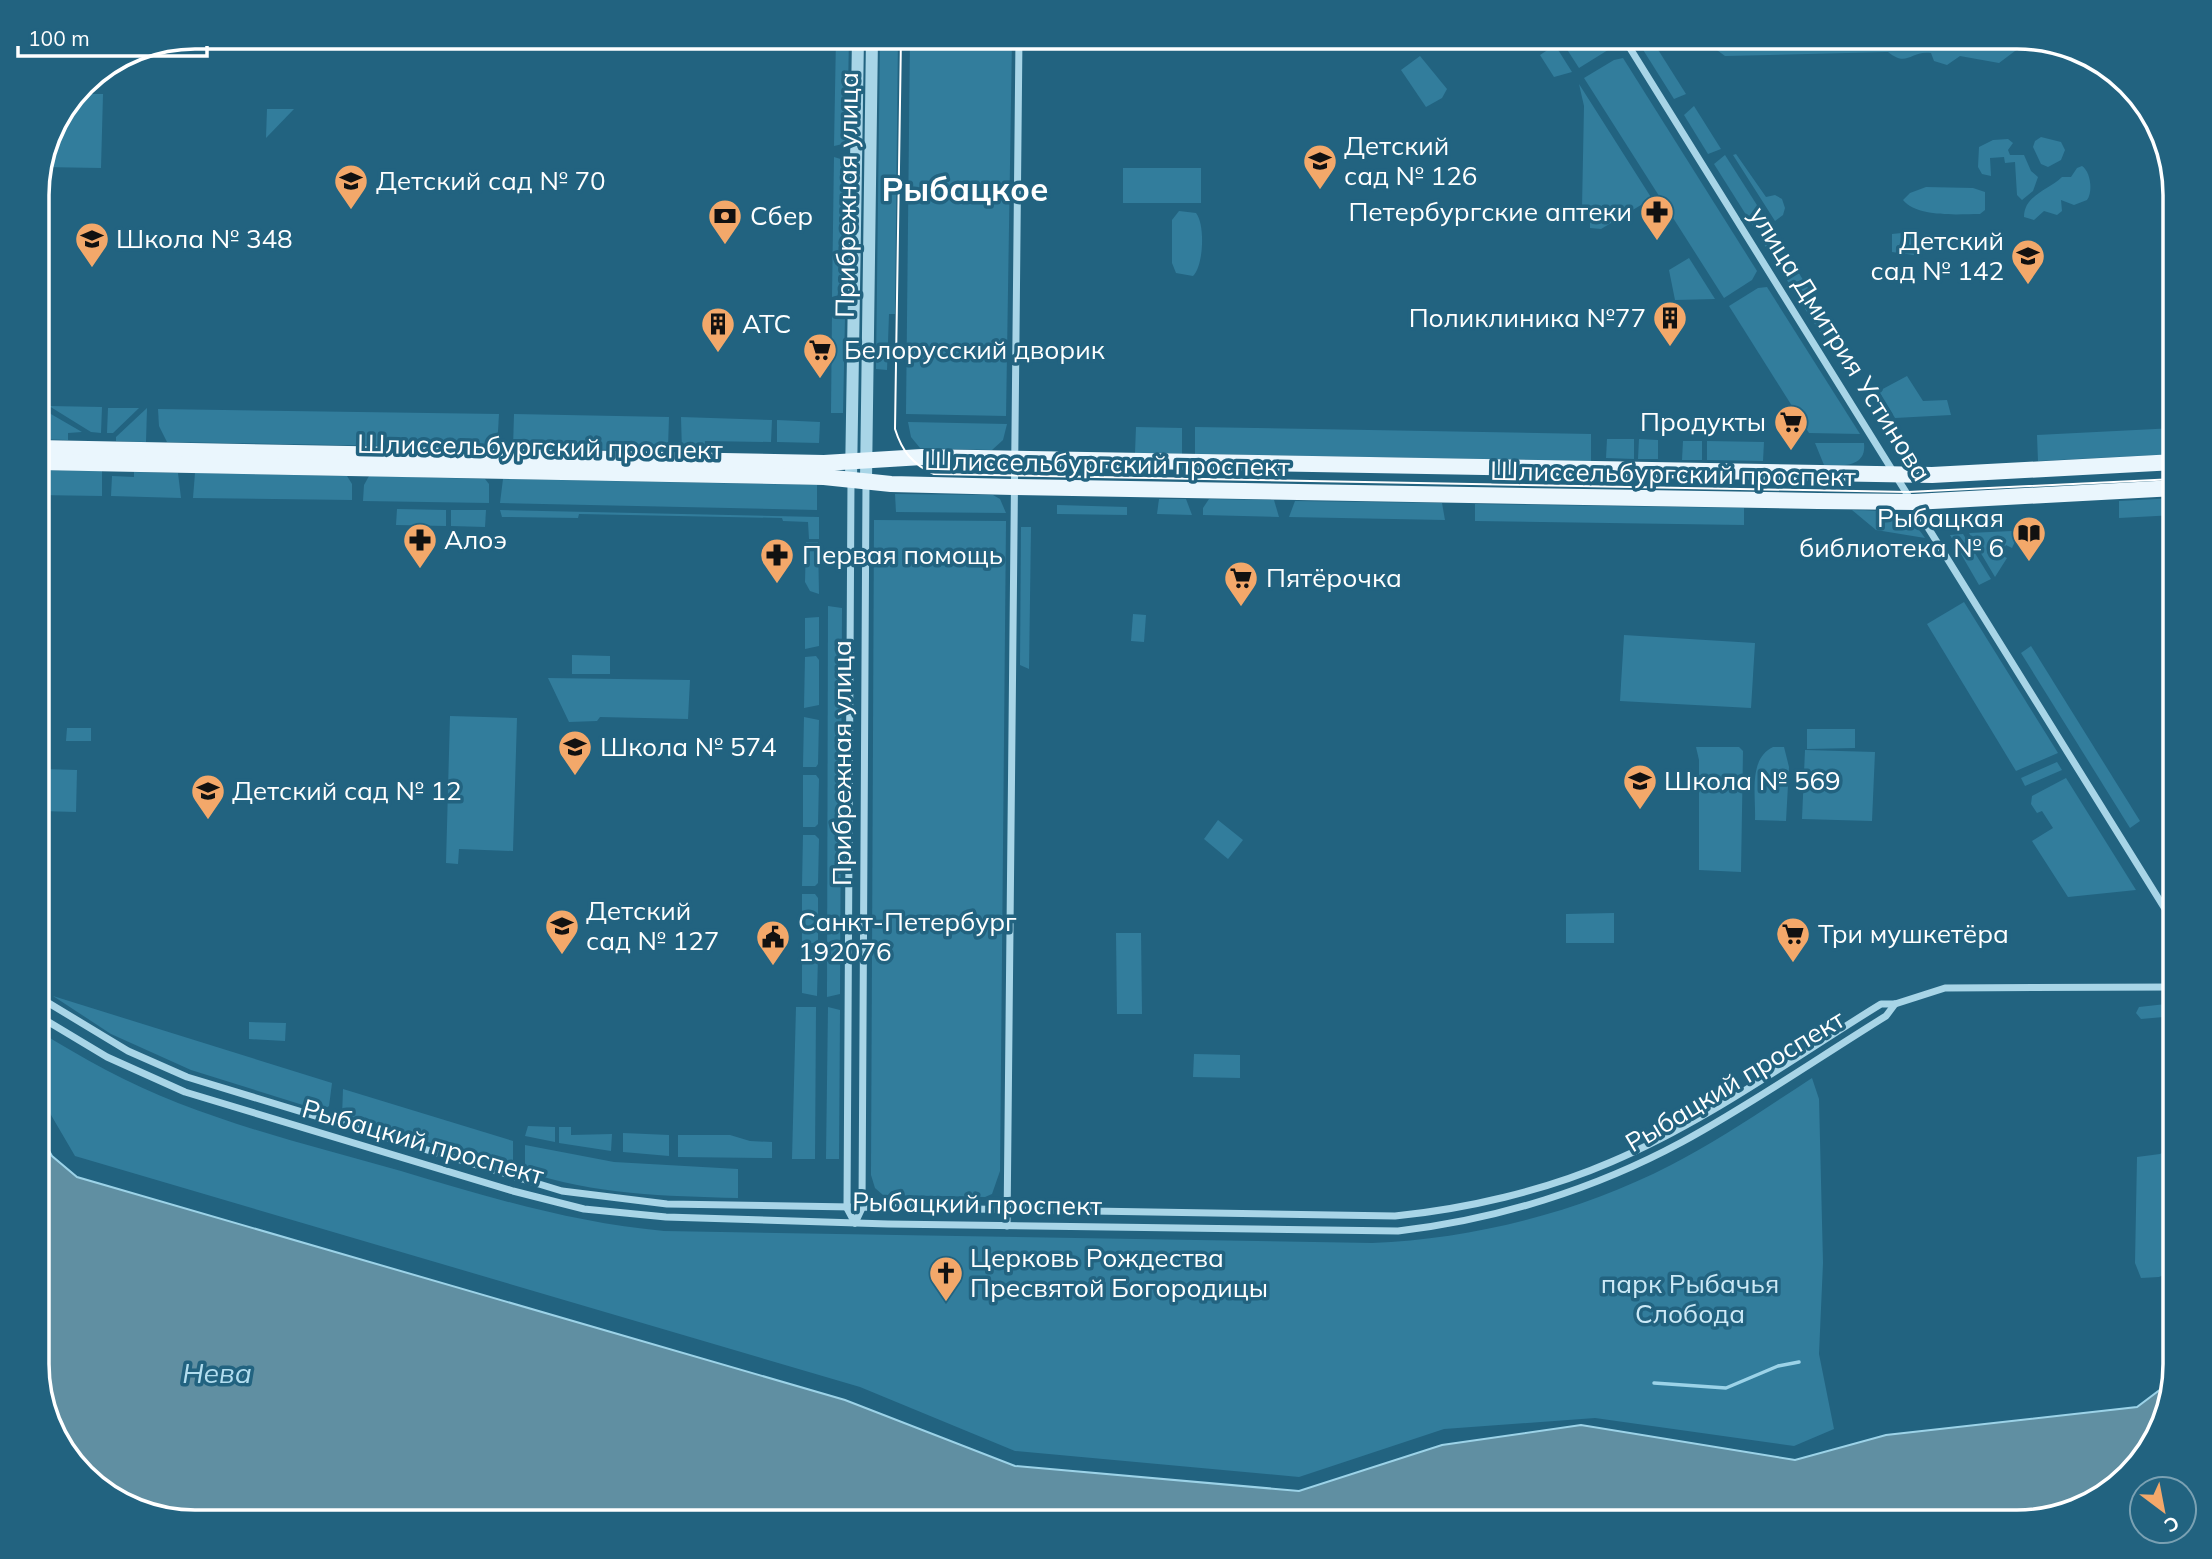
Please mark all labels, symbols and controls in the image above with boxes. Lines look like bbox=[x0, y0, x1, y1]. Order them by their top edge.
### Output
scale bar bbox=[18, 14, 206, 58]
text: 100 m bbox=[28, 25, 90, 51]
street label: Прибрежная улица bbox=[828, 72, 865, 318]
place label: Детский сад № 126 bbox=[1344, 129, 1477, 192]
school or university icon: Детский сад № 126 bbox=[1301, 142, 1339, 191]
school or university icon: Детский сад № 70 bbox=[332, 162, 370, 211]
place label: Детский сад № 70 bbox=[376, 164, 606, 197]
district label: Рыбацкое bbox=[882, 168, 1048, 209]
pharmacy icon: Петербургские аптеки bbox=[1638, 193, 1676, 242]
place label: Петербургские аптеки bbox=[1348, 195, 1632, 228]
bank icon: Сбер bbox=[706, 197, 744, 246]
place label: Сбер bbox=[750, 199, 813, 232]
street label: улица Дмитрия Устинова bbox=[1742, 200, 1939, 487]
school or university icon: Школа № 348 bbox=[73, 220, 111, 269]
place label: Школа № 348 bbox=[116, 222, 293, 255]
place label: Детский сад № 142 bbox=[1871, 224, 2004, 287]
school or university icon: Детский сад № 142 bbox=[2009, 237, 2047, 286]
building icon: Поликлиника №77 bbox=[1651, 299, 1689, 348]
place label: Поликлиника №77 bbox=[1409, 301, 1646, 334]
building icon: АТС bbox=[699, 305, 737, 354]
place label: АТС bbox=[742, 307, 791, 340]
supermarket icon: Белорусский дворик bbox=[801, 331, 839, 380]
place label: Белорусский дворик bbox=[844, 333, 1105, 366]
supermarket icon: Продукты bbox=[1772, 403, 1810, 452]
place label: Продукты bbox=[1640, 405, 1766, 438]
street label: Шлиссельбургский проспект bbox=[357, 427, 723, 466]
street label: Шлиссельбургский проспект bbox=[924, 444, 1290, 483]
street label: Шлиссельбургский проспект bbox=[1490, 454, 1856, 493]
place label: Рыбацкая библиотека № 6 bbox=[1799, 501, 2004, 564]
library icon: Рыбацкая библиотека № 6 bbox=[2010, 514, 2048, 563]
pharmacy icon: Алоэ bbox=[401, 521, 439, 570]
place label: Алоэ bbox=[444, 523, 507, 556]
pharmacy icon: Первая помощь bbox=[758, 536, 796, 585]
place label: Первая помощь bbox=[802, 538, 1003, 571]
supermarket icon: Пятёрочка bbox=[1222, 559, 1260, 608]
place label: Пятёрочка bbox=[1266, 561, 1402, 594]
street label: Прибрежная улица bbox=[825, 640, 858, 886]
school or university icon: Школа № 574 bbox=[556, 728, 594, 777]
place label: Школа № 574 bbox=[600, 730, 777, 763]
school or university icon: Школа № 569 bbox=[1621, 762, 1659, 811]
place label: Школа № 569 bbox=[1664, 764, 1841, 797]
school or university icon: Детский сад № 12 bbox=[189, 772, 227, 821]
place label: Детский сад № 12 bbox=[232, 774, 462, 807]
place label: Детский сад № 127 bbox=[586, 894, 719, 957]
place label: Санкт-Петербург 192076 bbox=[798, 905, 1017, 968]
school or university icon: Детский сад № 127 bbox=[543, 907, 581, 956]
supermarket icon: Три мушкетёра bbox=[1774, 915, 1812, 964]
place label: Три мушкетёра bbox=[1818, 917, 2009, 950]
public building icon: Санкт-Петербург 192076 bbox=[754, 918, 792, 967]
street label: Рыбацкий проспект bbox=[1619, 1002, 1850, 1159]
street label: Рыбацкий проспект bbox=[298, 1091, 548, 1192]
street label: Рыбацкий проспект bbox=[852, 1185, 1102, 1222]
place label: Церковь Рождества Пресвятой Богородицы bbox=[970, 1241, 1268, 1304]
church icon: Церковь Рождества Пресвятой Богородицы bbox=[927, 1254, 965, 1303]
park label: парк Рыбачья Слобода bbox=[1601, 1267, 1779, 1330]
water label: Нева bbox=[182, 1355, 252, 1390]
north arrow bbox=[2128, 1475, 2198, 1545]
text: С bbox=[2160, 1511, 2184, 1538]

